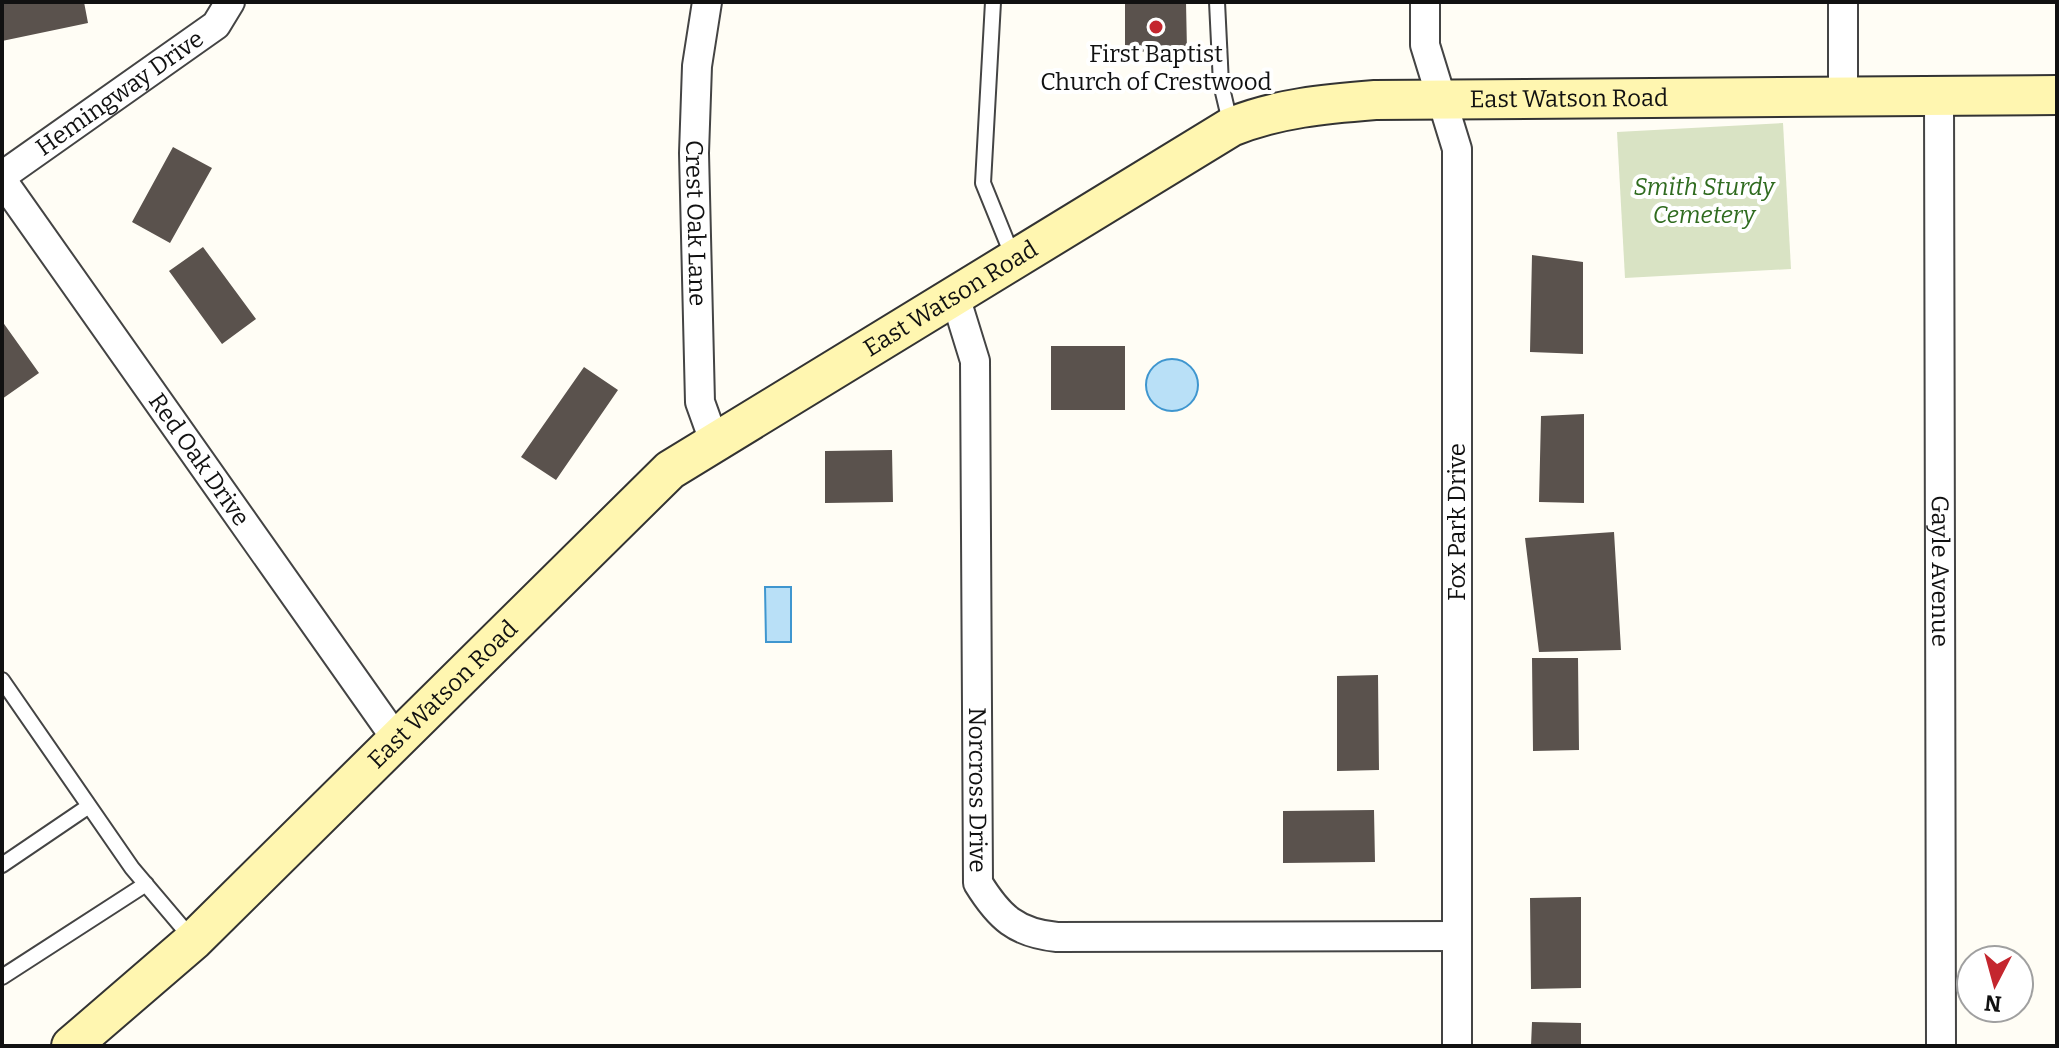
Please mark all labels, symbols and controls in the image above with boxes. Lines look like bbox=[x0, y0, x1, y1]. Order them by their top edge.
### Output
marker: First Baptist Church of Crestwood bbox=[1147, 18, 1165, 36]
street label: Hemingway Drive bbox=[31, 24, 209, 162]
place label: First Baptist Church of Crestwood bbox=[1040, 40, 1272, 96]
street label: East Watson Road bbox=[1470, 84, 1668, 113]
street label: Crest Oak Lane bbox=[680, 140, 712, 307]
park label: Smith Sturdy Cemetery bbox=[1634, 173, 1776, 229]
street label: East Watson Road bbox=[858, 235, 1042, 362]
street label: Red Oak Drive bbox=[143, 388, 255, 531]
street label: Fox Park Drive bbox=[1443, 443, 1471, 601]
street label: Gayle Avenue bbox=[1926, 495, 1954, 647]
street label: East Watson Road bbox=[362, 615, 523, 774]
street label: Norcross Drive bbox=[963, 707, 992, 873]
north arrow bbox=[1955, 944, 2035, 1024]
text: N bbox=[1983, 989, 2003, 1018]

